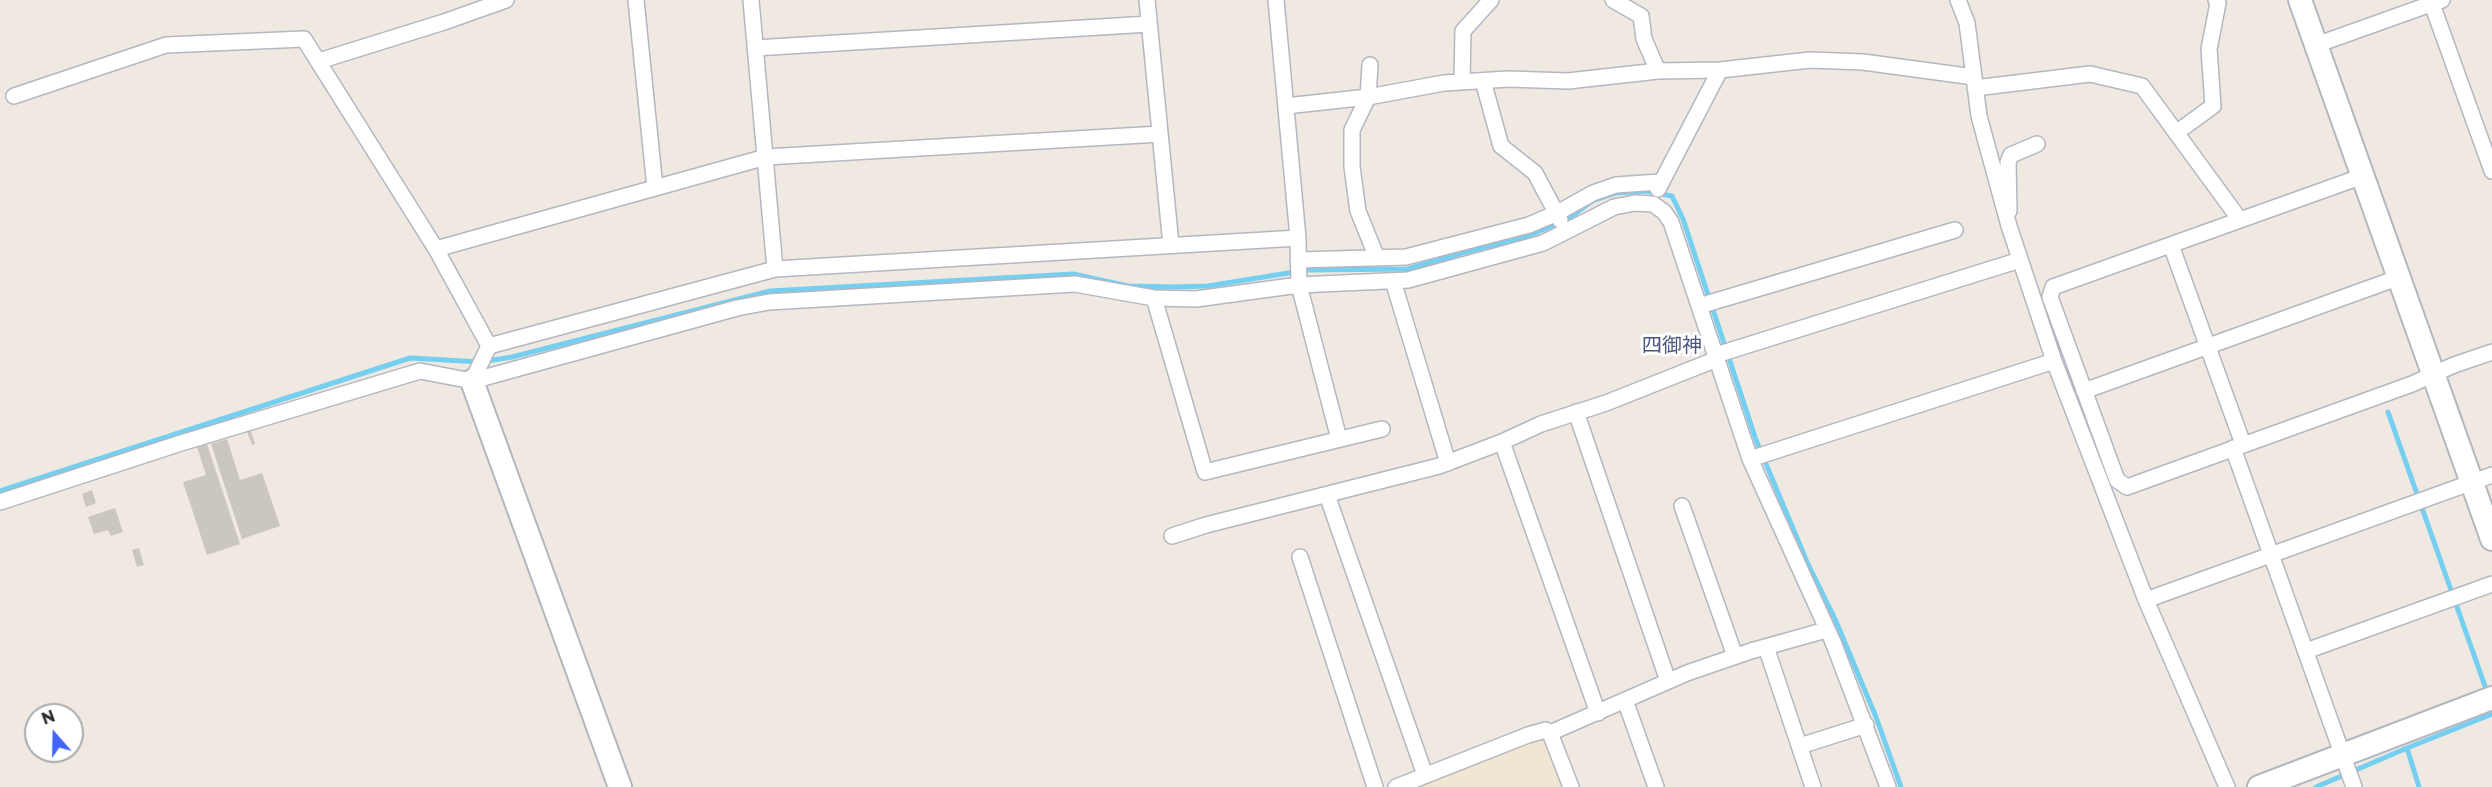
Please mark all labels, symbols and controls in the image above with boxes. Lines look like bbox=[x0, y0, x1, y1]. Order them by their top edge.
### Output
district label: 四御神 bbox=[1642, 334, 1702, 358]
north arrow bbox=[24, 703, 84, 763]
text: N bbox=[39, 706, 58, 729]

